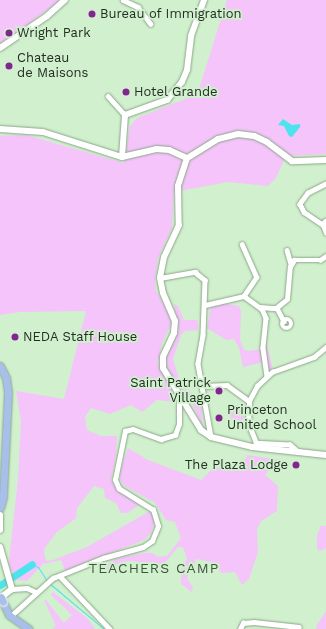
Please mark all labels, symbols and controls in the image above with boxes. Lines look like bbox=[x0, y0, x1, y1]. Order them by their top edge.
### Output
place label: Bureau of Immigration bbox=[100, 6, 242, 22]
marker: Bureau of Immigration bbox=[87, 9, 97, 19]
place label: Wright Park bbox=[17, 25, 91, 41]
marker: Wright Park bbox=[4, 28, 14, 38]
place label: Chateau de Maisons bbox=[17, 51, 88, 82]
marker: Chateau de Maisons bbox=[4, 61, 14, 71]
place label: Hotel Grande bbox=[134, 84, 218, 100]
marker: Hotel Grande bbox=[121, 87, 131, 97]
place label: NEDA Staff House bbox=[23, 329, 138, 345]
marker: NEDA Staff House bbox=[10, 332, 20, 342]
place label: Saint Patrick Village bbox=[130, 376, 211, 407]
marker: Saint Patrick Village bbox=[214, 386, 224, 396]
place label: Princeton United School bbox=[227, 403, 316, 434]
marker: Princeton United School bbox=[214, 413, 224, 423]
place label: The Plaza Lodge bbox=[184, 457, 288, 473]
marker: The Plaza Lodge bbox=[291, 460, 301, 470]
district label: TEACHERS CAMP bbox=[89, 560, 219, 576]

